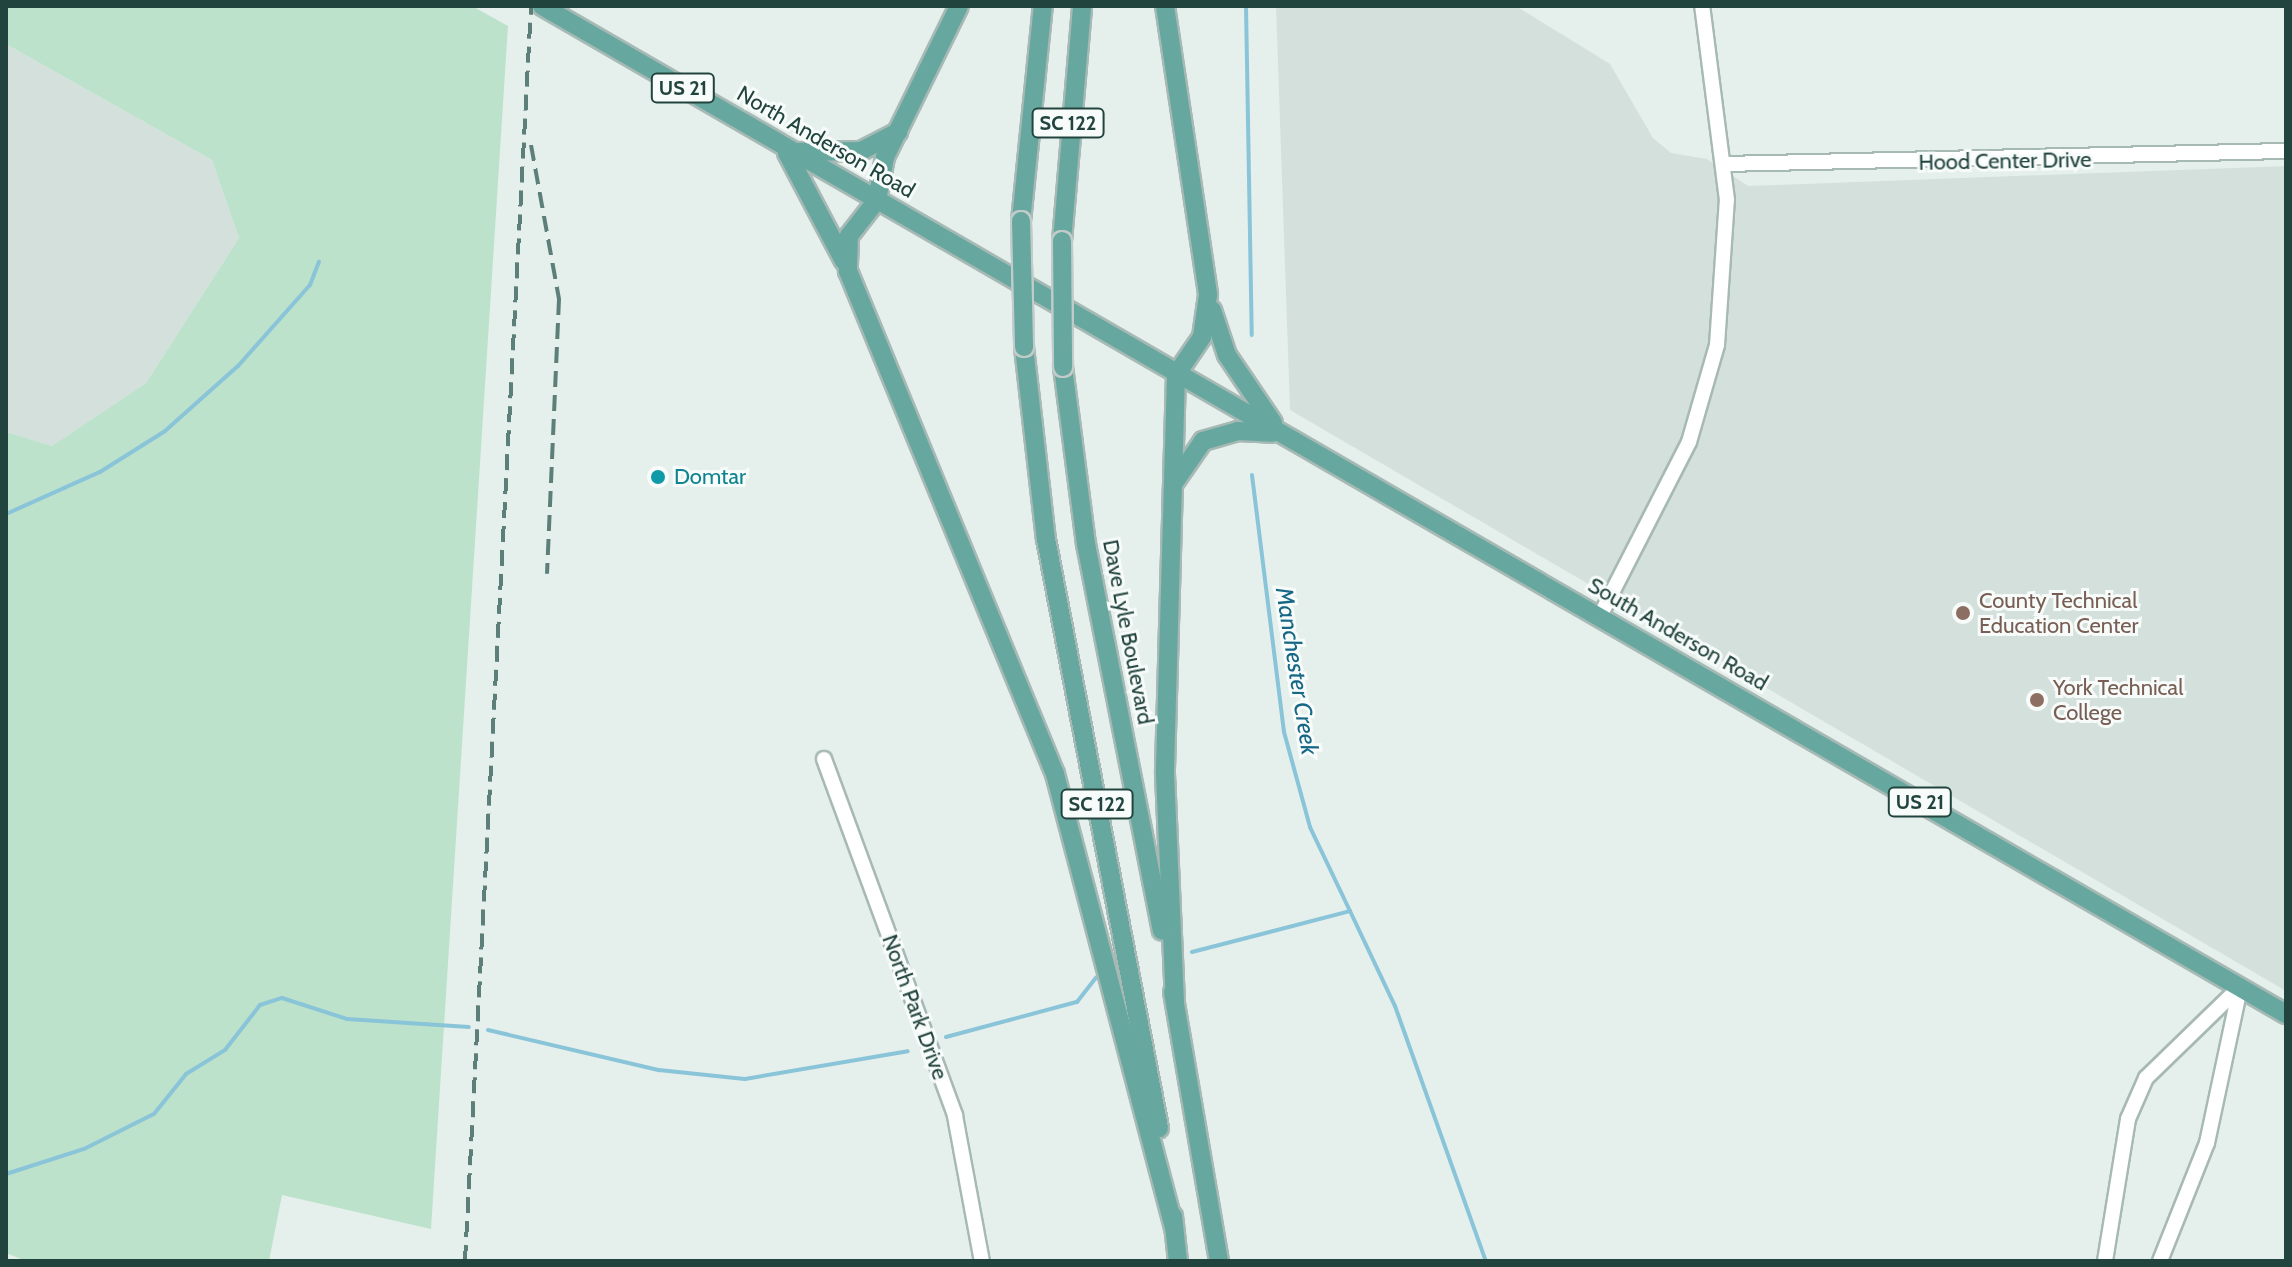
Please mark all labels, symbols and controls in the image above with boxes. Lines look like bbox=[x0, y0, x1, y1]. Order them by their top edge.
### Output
road number: US 21 bbox=[649, 72, 717, 104]
street label: North Anderson Road bbox=[732, 80, 920, 204]
road number: SC 122 bbox=[1030, 107, 1106, 139]
street label: Hood Center Drive bbox=[1918, 146, 2092, 176]
place label: Domtar bbox=[674, 464, 746, 490]
marker: Domtar bbox=[649, 468, 667, 486]
street label: Dave Lyle Boulevard bbox=[1097, 537, 1159, 727]
street label: South Anderson Road bbox=[1583, 572, 1773, 696]
water label: Manchester Creek bbox=[1270, 585, 1324, 757]
place label: County Technical Education Center bbox=[1979, 587, 2138, 638]
marker: County Technical Education Center bbox=[1954, 604, 1972, 622]
place label: York Technical College bbox=[2053, 674, 2183, 726]
marker: York Technical College bbox=[2028, 691, 2046, 709]
road number: US 21 bbox=[1886, 786, 1954, 818]
road number: SC 122 bbox=[1059, 788, 1135, 820]
street label: North Park Drive bbox=[877, 931, 953, 1083]

